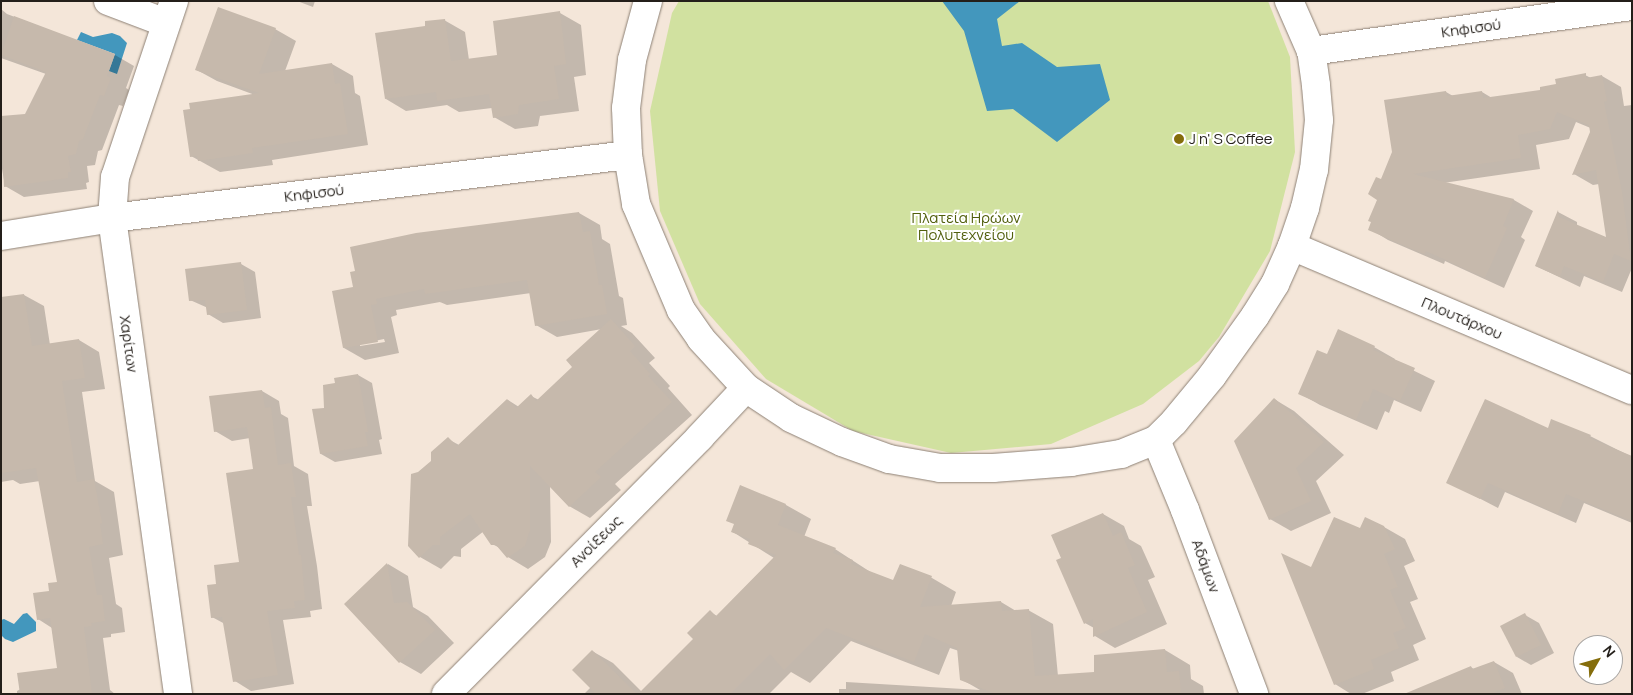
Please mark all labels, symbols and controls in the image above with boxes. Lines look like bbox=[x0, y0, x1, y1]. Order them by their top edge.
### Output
street label: Κηφισού bbox=[1440, 15, 1502, 41]
place label: J n' S Coffee bbox=[1189, 130, 1272, 148]
marker: J n' S Coffee bbox=[1173, 133, 1185, 145]
street label: Κηφισού bbox=[283, 180, 345, 206]
park label: Πλατεία Ηρώων Πολυτεχνείου bbox=[911, 208, 1021, 243]
street label: Πλουτάρχου bbox=[1419, 293, 1505, 343]
street label: Χαρίτων bbox=[116, 314, 142, 374]
street label: Ανοίξεως bbox=[566, 511, 626, 571]
street label: Αδάμων bbox=[1188, 537, 1224, 595]
north arrow bbox=[1573, 635, 1623, 685]
text: N bbox=[1599, 641, 1620, 661]

